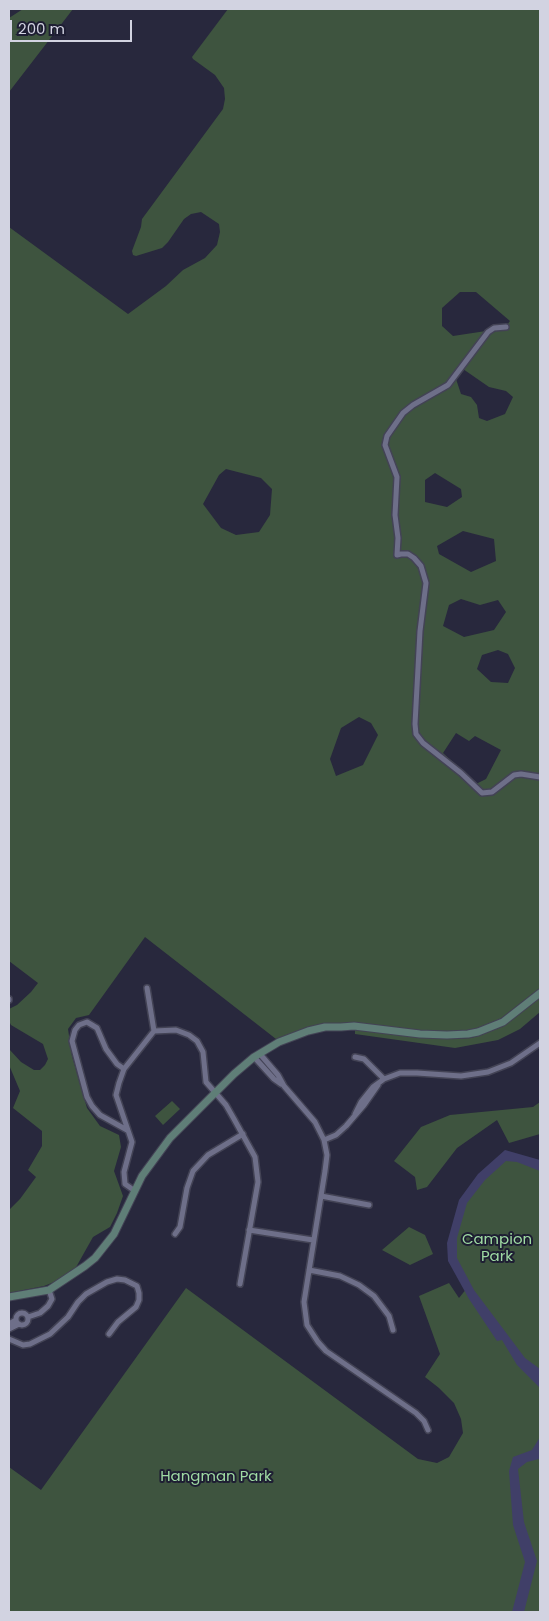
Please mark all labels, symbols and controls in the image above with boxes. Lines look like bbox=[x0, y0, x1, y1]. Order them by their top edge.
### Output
scale bar bbox=[12, 10, 135, 42]
text: 200 m bbox=[18, 18, 65, 39]
park label: Campion Park bbox=[462, 1231, 532, 1266]
park label: Hangman Park bbox=[160, 1468, 272, 1486]

